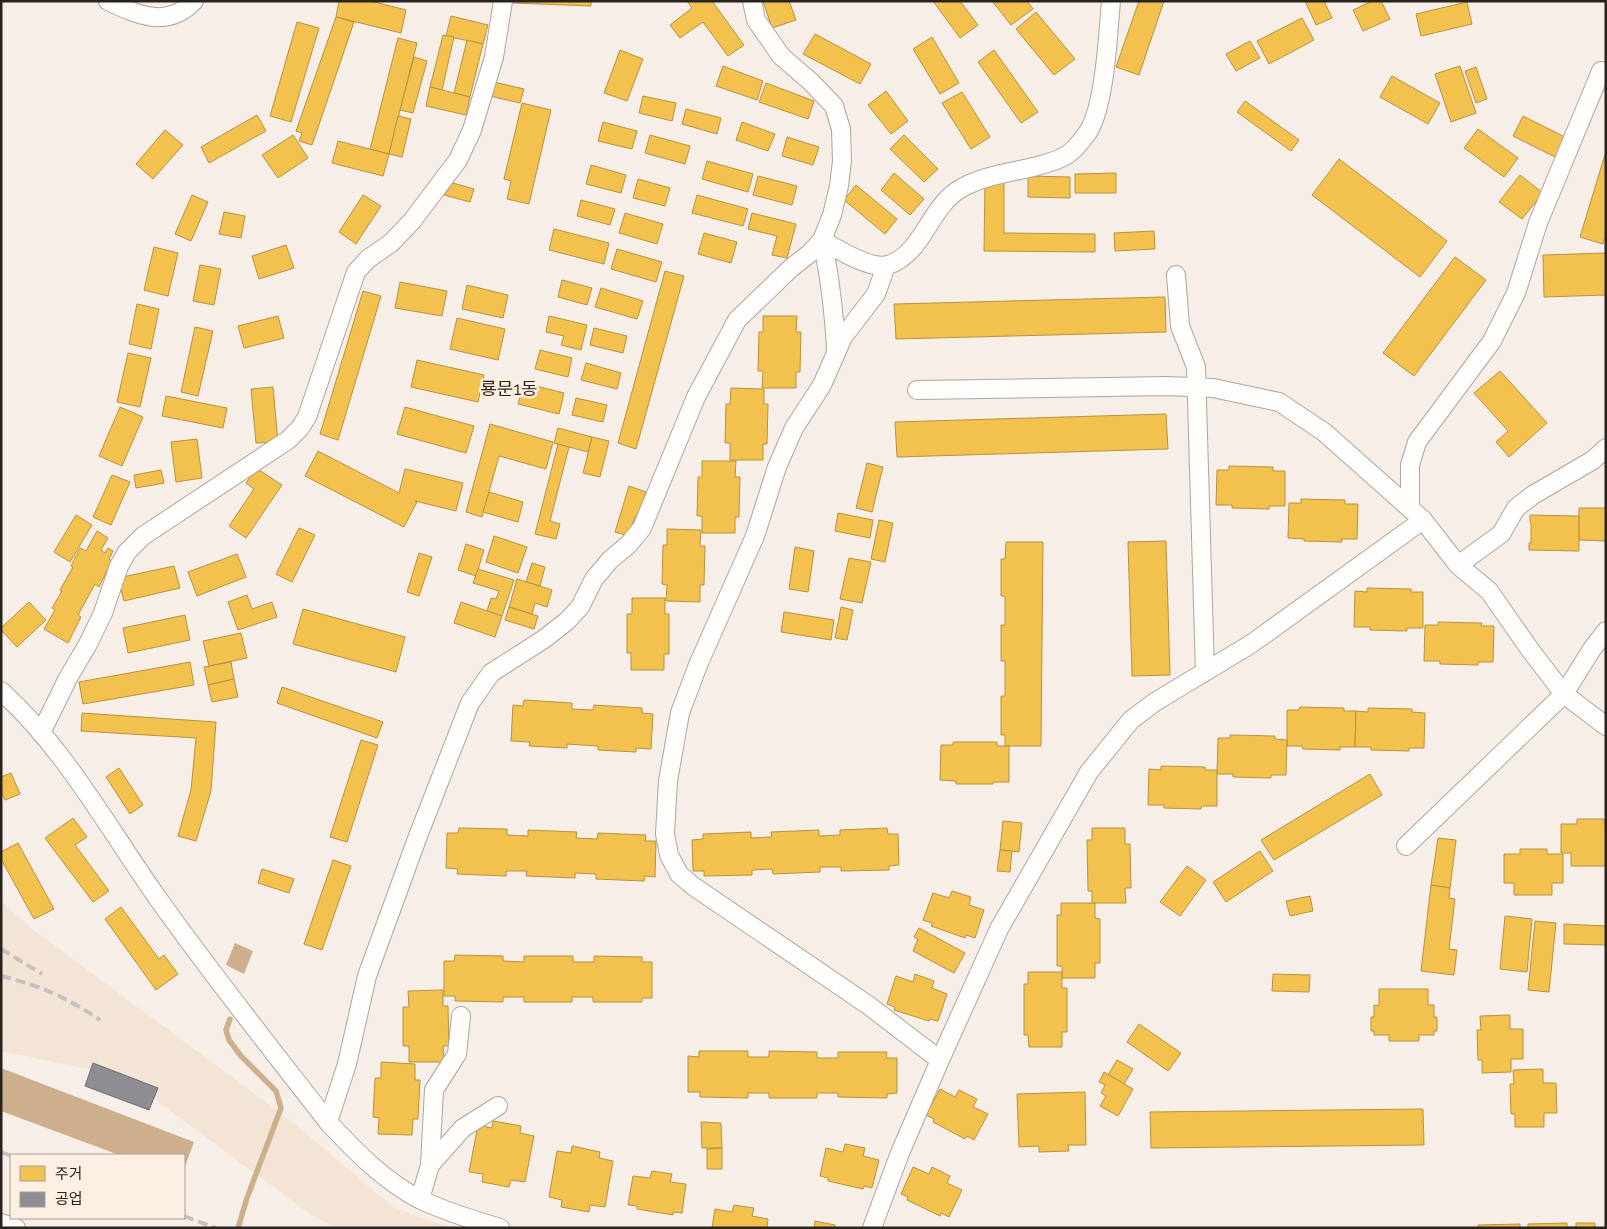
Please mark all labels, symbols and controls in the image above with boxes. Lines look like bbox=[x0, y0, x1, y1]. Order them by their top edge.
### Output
district label: 룡문1동 bbox=[480, 378, 538, 399]
legend bbox=[10, 1154, 185, 1219]
text: 주거 bbox=[55, 1165, 83, 1183]
text: 공업 bbox=[55, 1190, 83, 1208]

